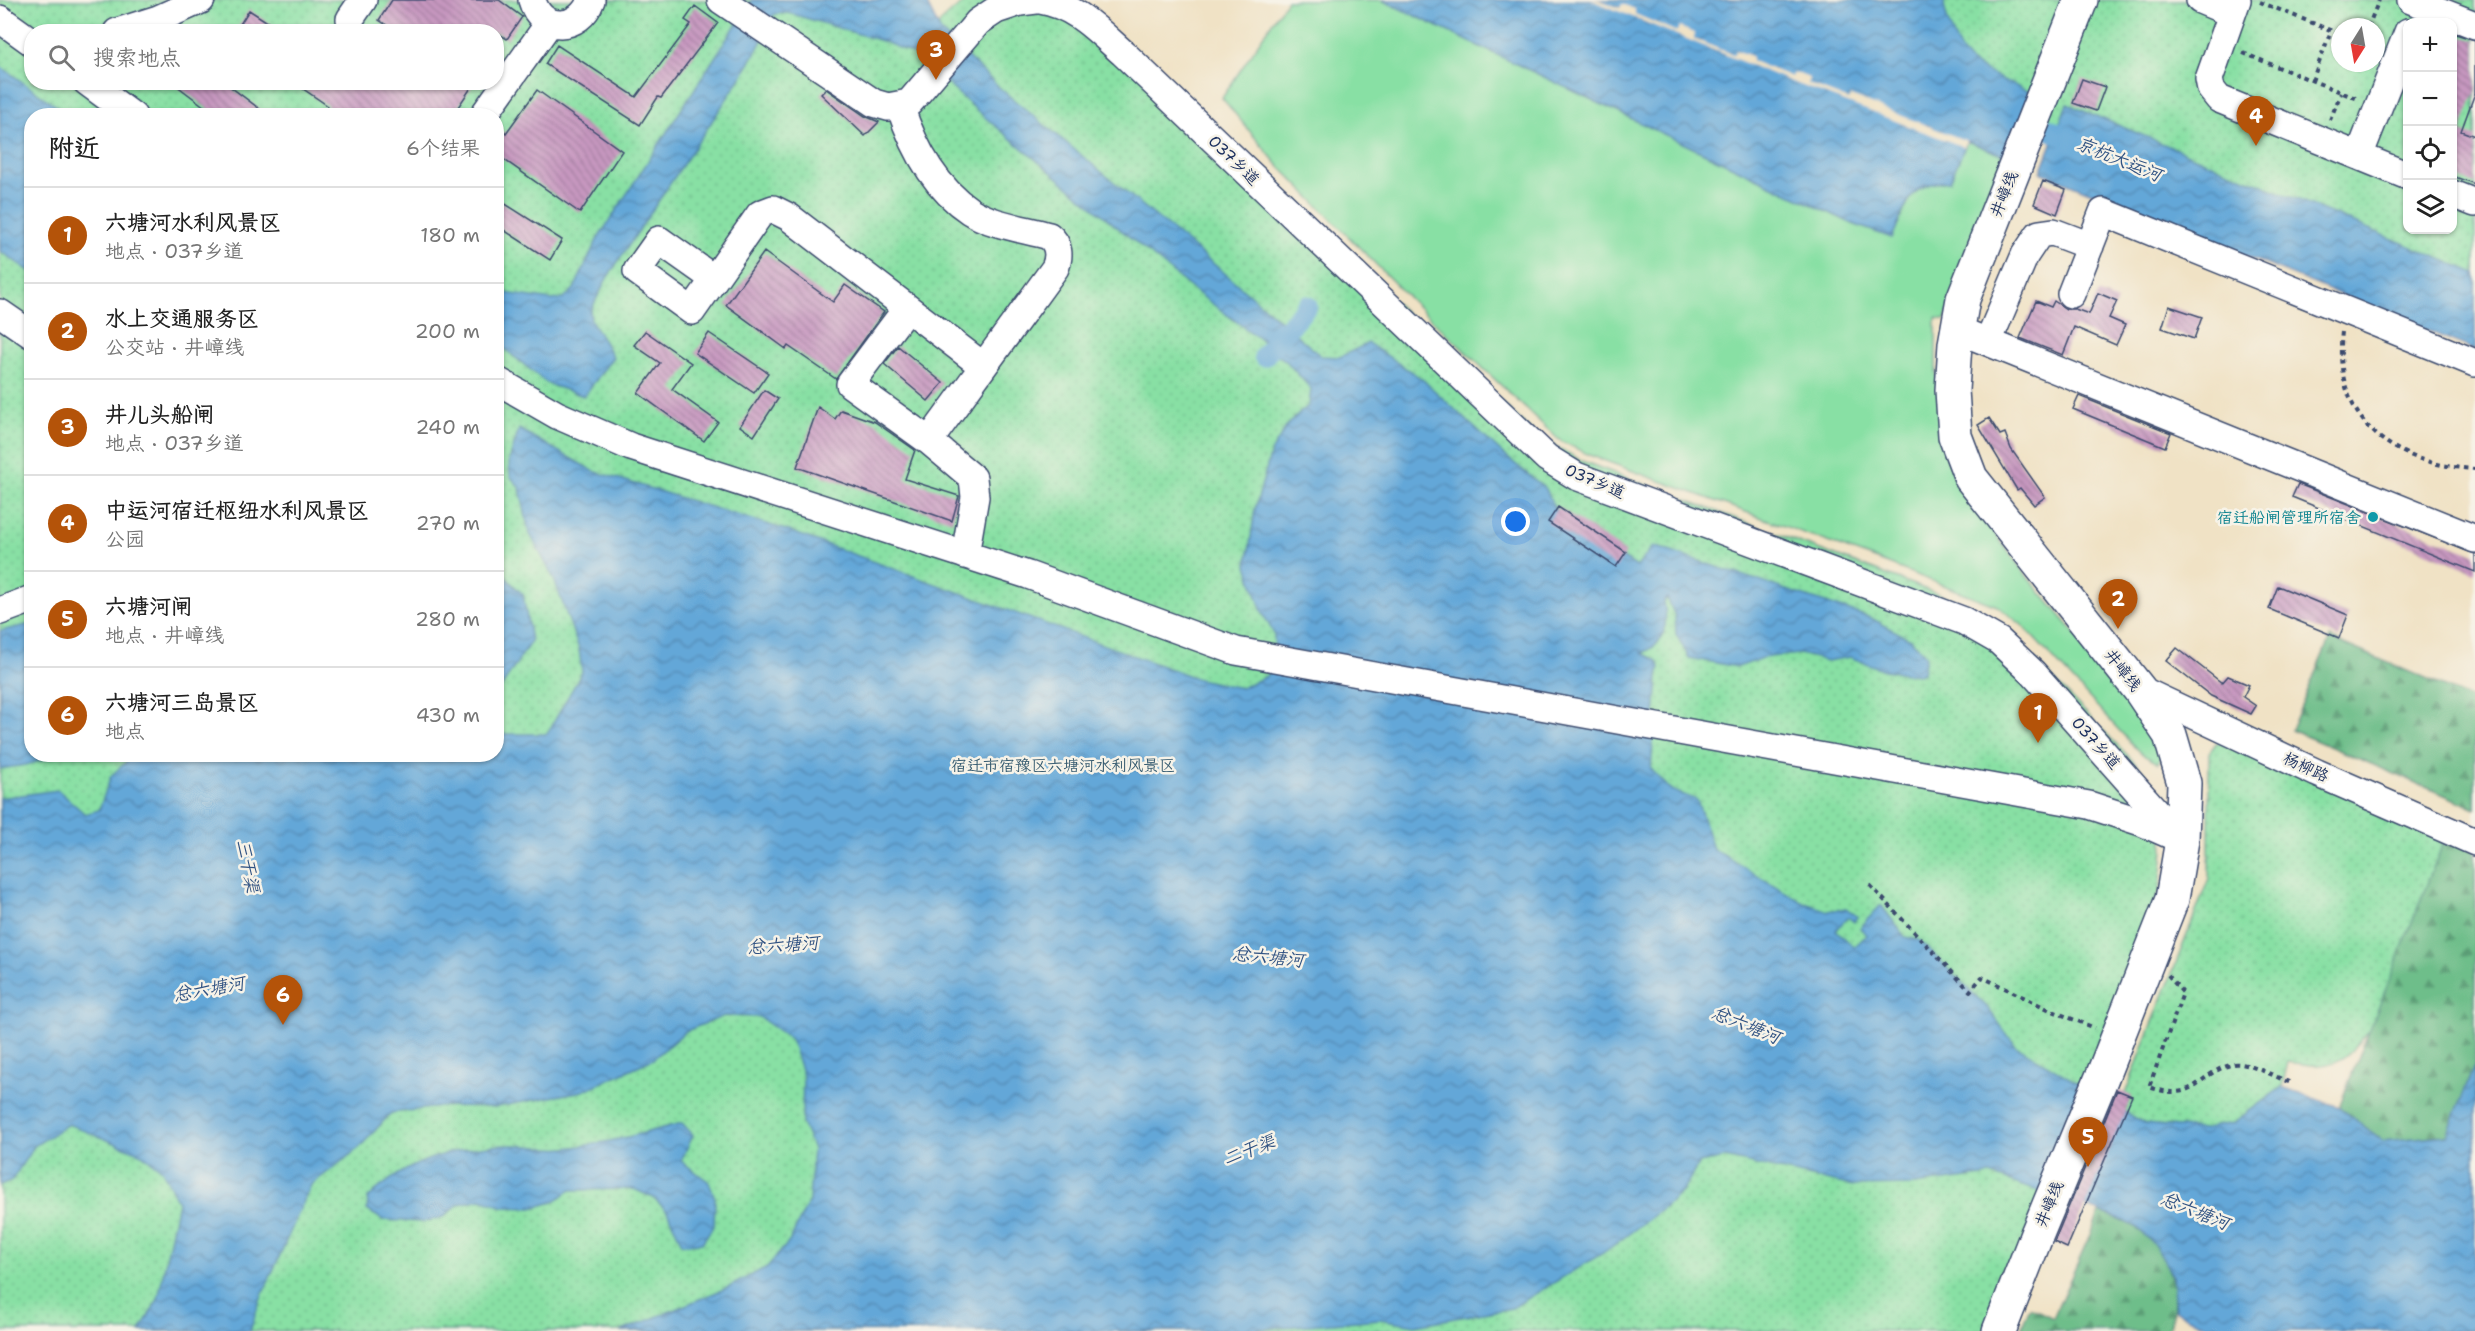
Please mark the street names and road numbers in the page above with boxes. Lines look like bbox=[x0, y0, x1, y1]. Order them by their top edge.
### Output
street label: 037乡道 bbox=[1204, 130, 1264, 190]
street label: 井嶂线 bbox=[1985, 168, 2023, 220]
street label: 037乡道 bbox=[1562, 459, 1628, 503]
street label: 井嶂线 bbox=[2100, 645, 2146, 695]
street label: 037乡道 bbox=[2067, 712, 2125, 774]
street label: 杨柳路 bbox=[2280, 747, 2332, 787]
street label: 井嶂线 bbox=[2030, 1178, 2068, 1230]

